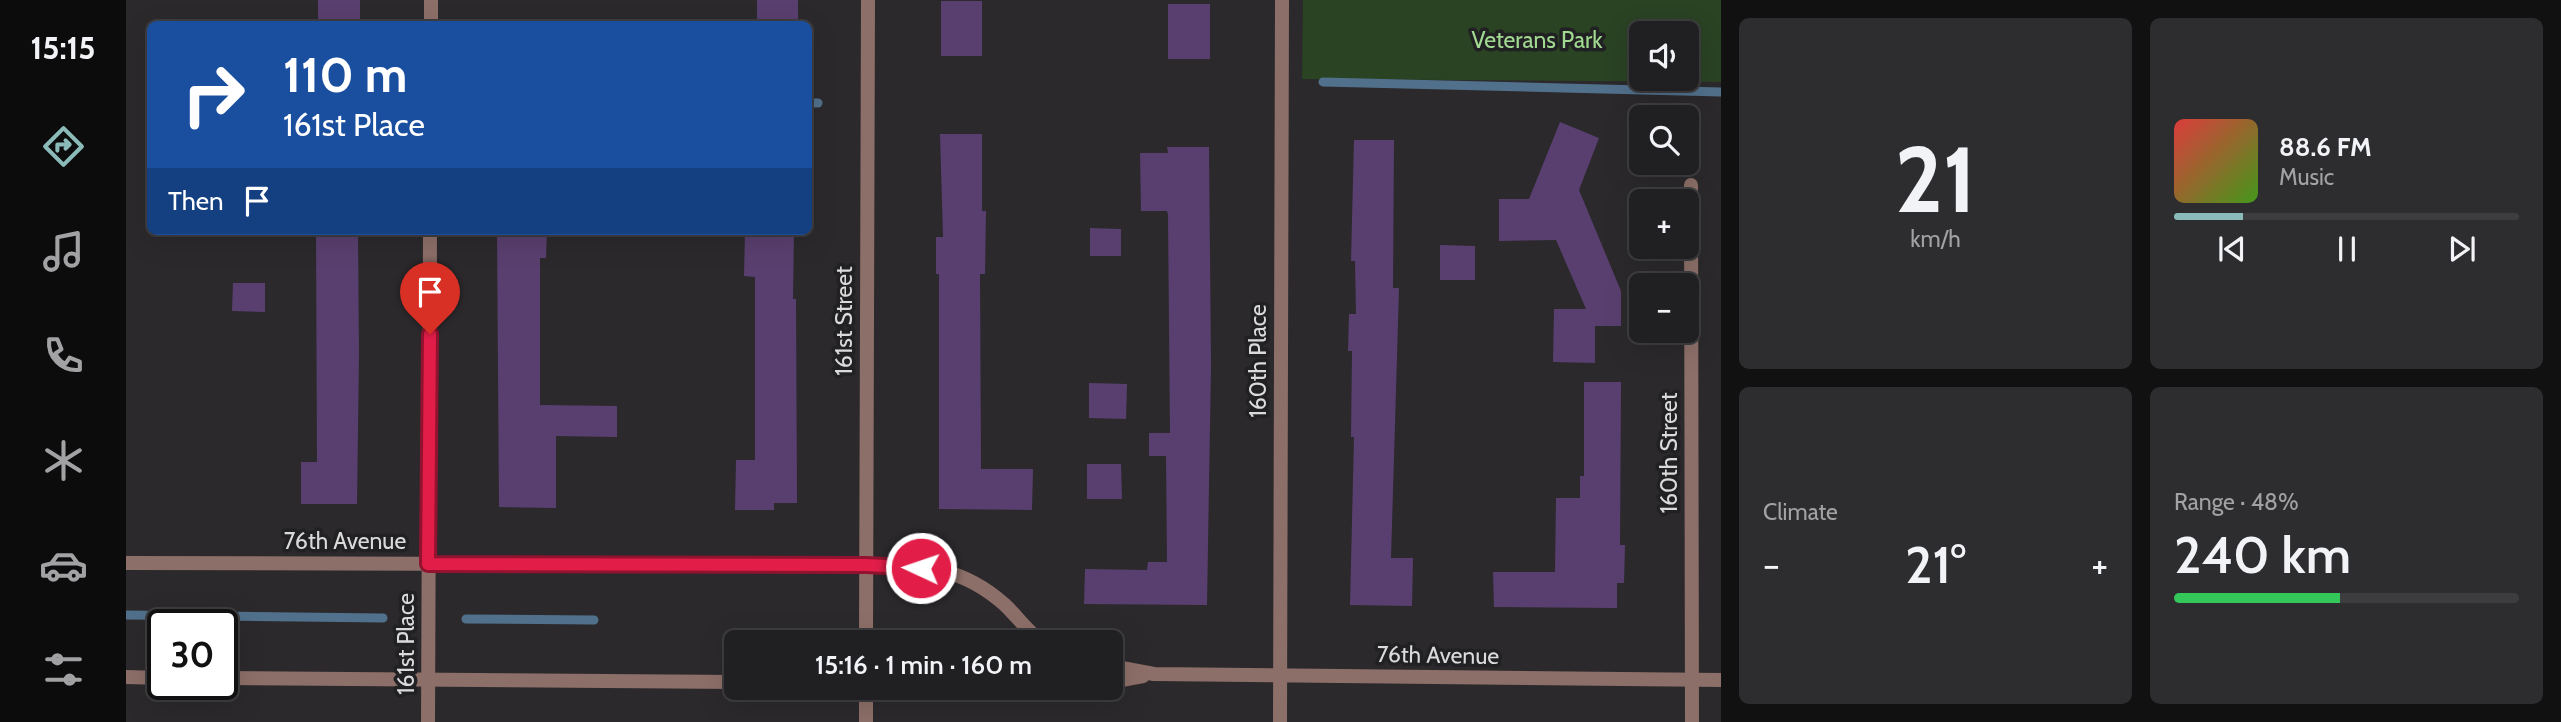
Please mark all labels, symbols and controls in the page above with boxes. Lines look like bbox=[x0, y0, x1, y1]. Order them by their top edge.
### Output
map controls bbox=[1629, 21, 1699, 343]
button: sound bbox=[1629, 21, 1699, 91]
park label: Veterans Park bbox=[1471, 26, 1603, 54]
text: 15:15 bbox=[30, 28, 96, 67]
text: 110 m bbox=[283, 45, 407, 104]
icon: right bbox=[168, 49, 259, 140]
text: 161st Place bbox=[283, 105, 425, 144]
button: search bbox=[1629, 105, 1699, 175]
icon: directions bbox=[39, 122, 88, 171]
text: 21 bbox=[1895, 124, 1976, 235]
text: 88.6 FM bbox=[2279, 131, 2372, 163]
text: Music bbox=[2279, 163, 2334, 191]
icon: arrive bbox=[238, 182, 276, 220]
text: Then bbox=[168, 185, 224, 217]
button: + bbox=[1629, 189, 1699, 259]
text: km/h bbox=[1910, 225, 1961, 253]
icon: music bbox=[39, 227, 88, 276]
icon: previous bbox=[2213, 230, 2251, 268]
icon: pause bbox=[2328, 230, 2366, 268]
icon: next bbox=[2443, 230, 2481, 268]
pin bbox=[400, 262, 460, 334]
street label: 161st Street bbox=[830, 266, 858, 376]
icon: arrive bbox=[411, 273, 449, 311]
button: − bbox=[1629, 273, 1699, 343]
street label: 160th Place bbox=[1244, 304, 1272, 418]
icon: phone bbox=[39, 331, 88, 380]
street label: 160th Street bbox=[1655, 392, 1683, 514]
icon: climate bbox=[39, 436, 88, 485]
text: Range · 48% bbox=[2174, 488, 2299, 516]
text: Climate bbox=[1763, 498, 1838, 526]
text: 240 km bbox=[2174, 523, 2351, 586]
street label: 76th Avenue bbox=[284, 527, 406, 555]
position arrow bbox=[884, 531, 958, 605]
text: 21° bbox=[1905, 533, 1966, 596]
icon: car bbox=[39, 541, 88, 590]
text: − bbox=[1763, 541, 1780, 588]
text: + bbox=[2091, 541, 2108, 588]
street label: 161st Place bbox=[392, 593, 420, 695]
speed limit sign: 30 bbox=[147, 609, 238, 700]
street label: 76th Avenue bbox=[1377, 640, 1500, 670]
icon: filters bbox=[39, 645, 88, 694]
text: 15:16 · 1 min · 160 m bbox=[815, 649, 1032, 681]

